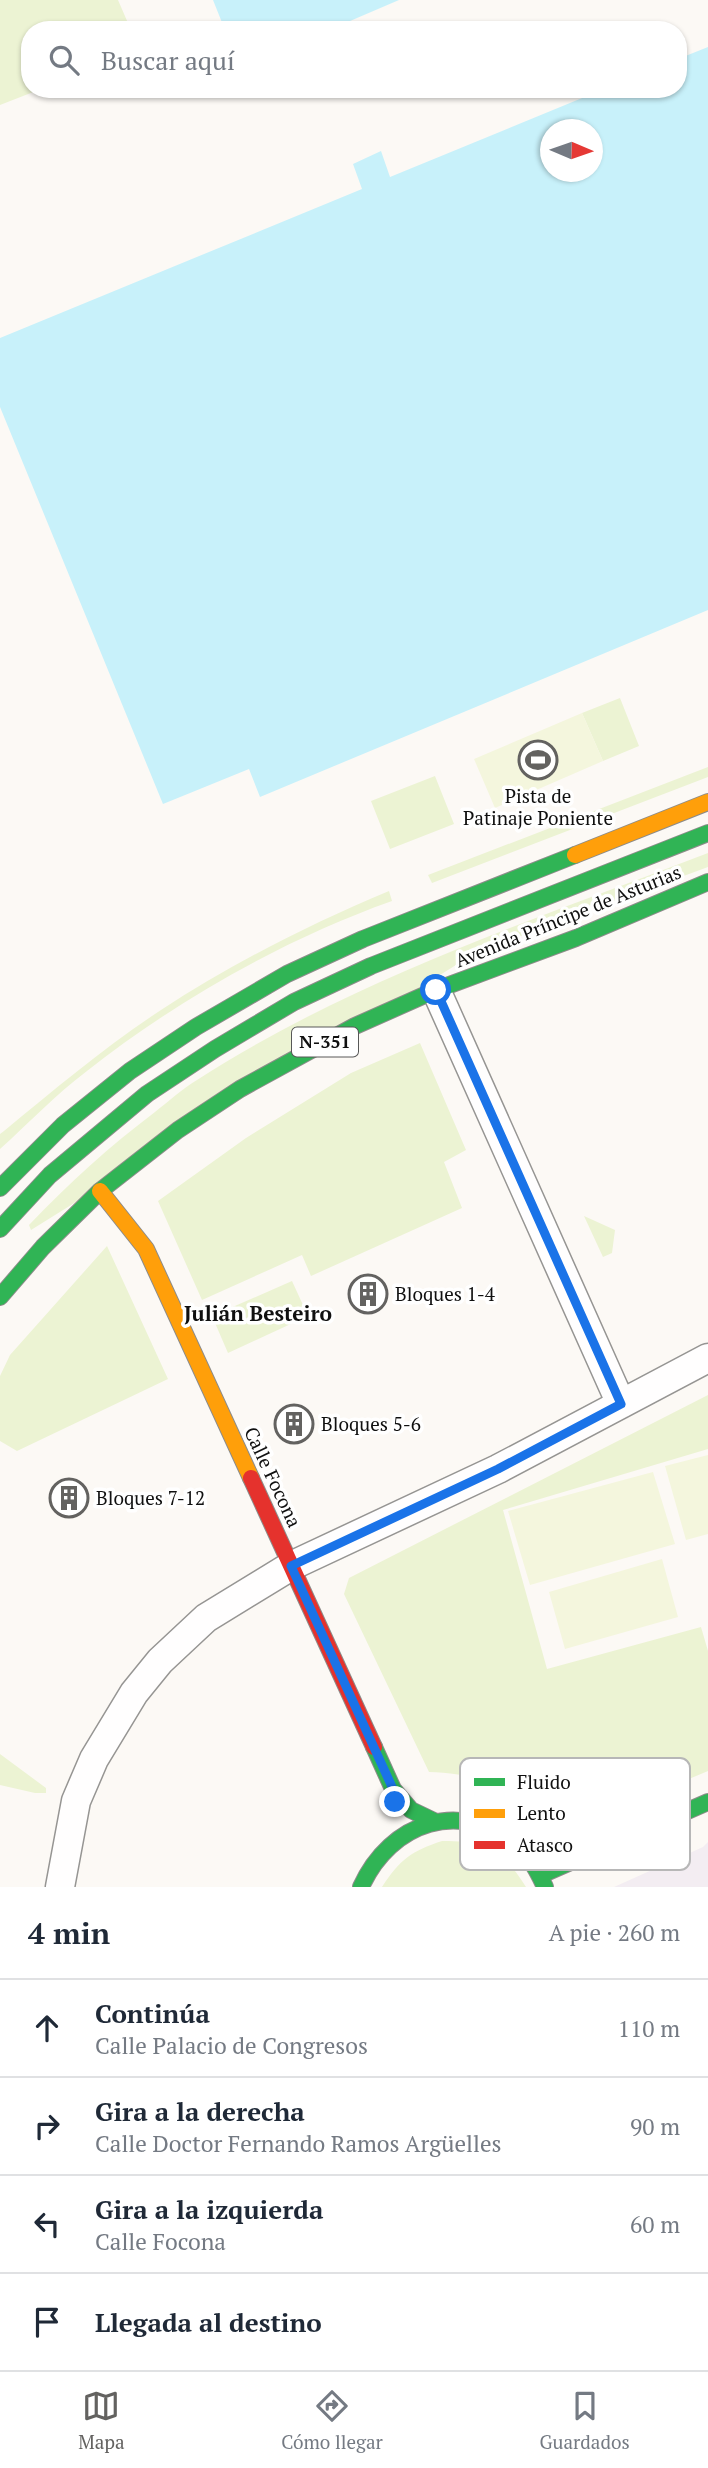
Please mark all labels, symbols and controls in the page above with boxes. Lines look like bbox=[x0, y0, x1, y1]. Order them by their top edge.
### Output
search box bbox=[21, 21, 687, 98]
icon: search bbox=[45, 41, 83, 79]
text: Buscar aquí bbox=[101, 43, 235, 77]
north arrow bbox=[540, 119, 603, 182]
sports icon: Pista de Patinaje Poniente bbox=[517, 739, 559, 781]
place label: Pista de Patinaje Poniente bbox=[463, 783, 613, 830]
street label: Avenida Príncipe de Asturias bbox=[451, 859, 685, 972]
route start bbox=[420, 974, 451, 1005]
road number: N-351 bbox=[292, 1028, 358, 1056]
building icon: Bloques 1-4 bbox=[347, 1273, 389, 1315]
place label: Bloques 1-4 bbox=[395, 1281, 496, 1306]
district label: Julián Besteiro bbox=[184, 1299, 332, 1327]
building icon: Bloques 5-6 bbox=[273, 1403, 315, 1445]
place label: Bloques 5-6 bbox=[321, 1411, 421, 1436]
street label: Calle Focona bbox=[239, 1422, 308, 1531]
building icon: Bloques 7-12 bbox=[48, 1477, 90, 1519]
place label: Bloques 7-12 bbox=[96, 1485, 205, 1510]
legend bbox=[460, 1758, 690, 1870]
text: Fluido bbox=[517, 1769, 571, 1794]
route end bbox=[379, 1786, 410, 1817]
text: Lento bbox=[517, 1800, 566, 1825]
text: Atasco bbox=[517, 1832, 573, 1857]
text: 4 min bbox=[28, 1913, 110, 1953]
text: A pie · 260 m bbox=[549, 1917, 680, 1948]
text: Continúa bbox=[95, 1996, 210, 2030]
icon: ahead bbox=[28, 2009, 66, 2047]
text: 110 m bbox=[618, 2013, 680, 2044]
text: Calle Palacio de Congresos bbox=[95, 2030, 368, 2061]
text: Gira a la derecha bbox=[95, 2094, 305, 2128]
icon: right bbox=[28, 2107, 66, 2145]
text: 90 m bbox=[630, 2111, 680, 2142]
text: Calle Doctor Fernando Ramos Argüelles bbox=[95, 2128, 501, 2159]
text: Gira a la izquierda bbox=[95, 2192, 323, 2226]
icon: left bbox=[28, 2205, 66, 2243]
text: 60 m bbox=[630, 2209, 680, 2240]
text: Calle Focona bbox=[95, 2226, 226, 2257]
icon: arrive bbox=[28, 2303, 66, 2341]
text: Llegada al destino bbox=[95, 2305, 322, 2339]
tab: Mapa bbox=[78, 2387, 125, 2454]
tab: Cómo llegar bbox=[281, 2387, 383, 2454]
tab: Guardados bbox=[539, 2387, 630, 2454]

